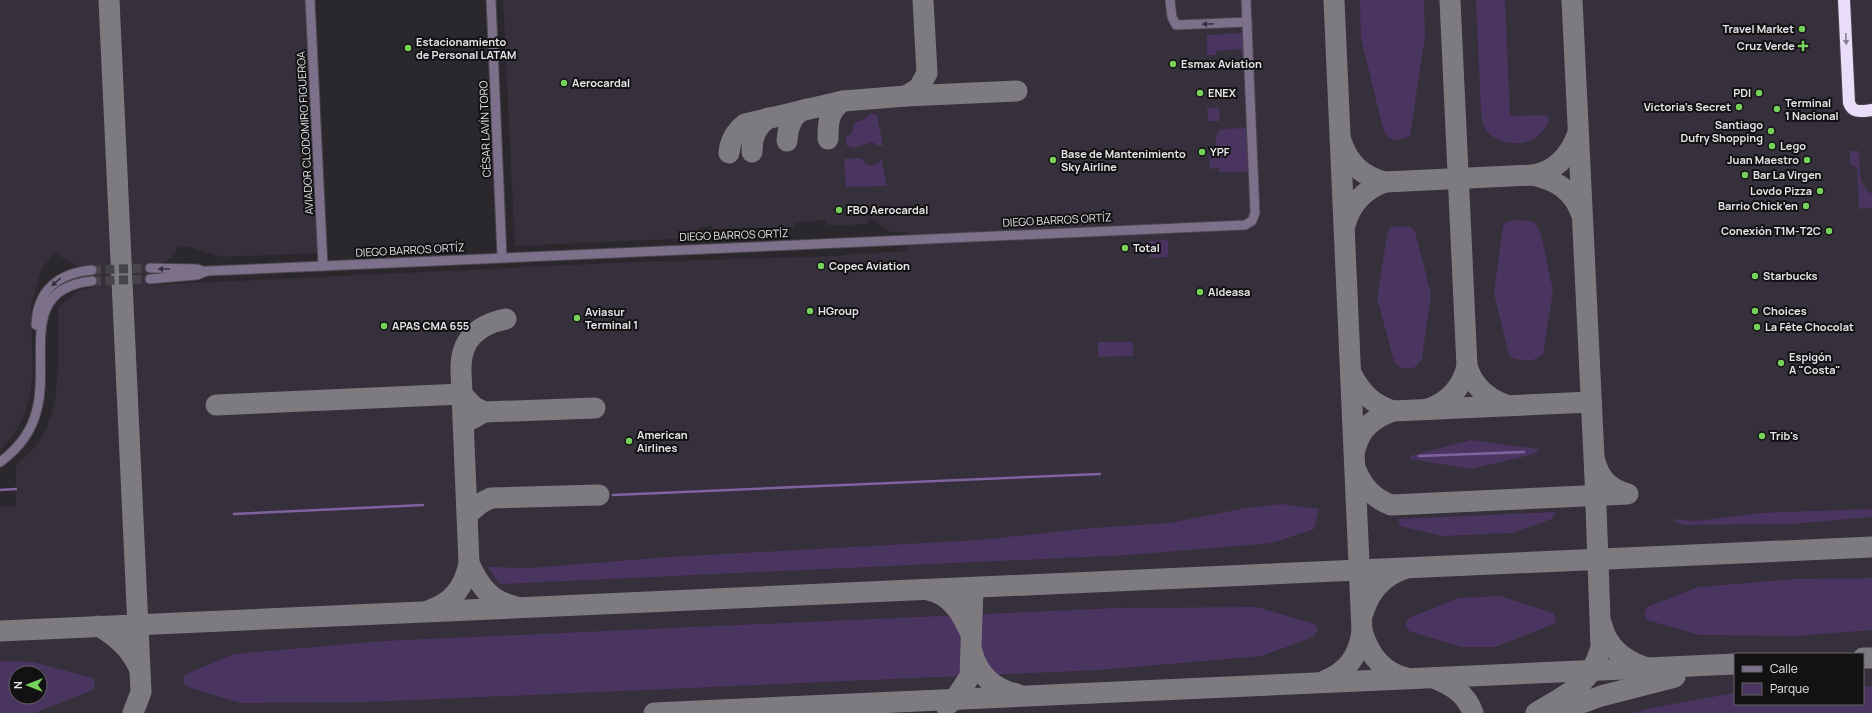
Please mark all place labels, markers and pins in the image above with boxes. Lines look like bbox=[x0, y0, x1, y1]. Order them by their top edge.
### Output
place label: Travel Market bbox=[1722, 21, 1794, 36]
marker: Travel Market bbox=[1797, 24, 1807, 34]
place label: Estacionamiento de Personal LATAM bbox=[416, 34, 516, 62]
place label: Cruz Verde bbox=[1737, 38, 1795, 53]
marker: Cruz Verde bbox=[1798, 41, 1808, 51]
marker: Estacionamiento de Personal LATAM bbox=[403, 43, 413, 53]
place label: Esmax Aviation bbox=[1181, 56, 1262, 71]
marker: Esmax Aviation bbox=[1168, 59, 1178, 69]
place label: Aerocardal bbox=[572, 75, 630, 90]
marker: Aerocardal bbox=[559, 78, 569, 88]
place label: ENEX bbox=[1208, 85, 1237, 100]
place label: PDI bbox=[1733, 85, 1751, 100]
marker: ENEX bbox=[1195, 88, 1205, 98]
marker: PDI bbox=[1754, 88, 1764, 98]
place label: Terminal 1 Nacional bbox=[1785, 95, 1839, 123]
place label: Victoria's Secret bbox=[1644, 99, 1731, 114]
marker: Victoria's Secret bbox=[1734, 102, 1744, 112]
marker: Terminal 1 Nacional bbox=[1772, 104, 1782, 114]
place label: Santiago Dufry Shopping bbox=[1680, 117, 1763, 145]
marker: Santiago Dufry Shopping bbox=[1766, 126, 1776, 136]
place label: Lego bbox=[1780, 138, 1806, 153]
marker: Lego bbox=[1767, 141, 1777, 151]
place label: YPF bbox=[1210, 144, 1230, 159]
place label: Base de Mantenimiento Sky Airline bbox=[1061, 146, 1186, 174]
marker: YPF bbox=[1197, 147, 1207, 157]
place label: Juan Maestro bbox=[1727, 152, 1799, 167]
marker: Base de Mantenimiento Sky Airline bbox=[1048, 155, 1058, 165]
marker: Juan Maestro bbox=[1802, 155, 1812, 165]
place label: Bar La Virgen bbox=[1753, 167, 1822, 182]
marker: Bar La Virgen bbox=[1740, 170, 1750, 180]
place label: Lovdo Pizza bbox=[1750, 183, 1812, 198]
marker: Lovdo Pizza bbox=[1815, 186, 1825, 196]
place label: Barrio Chick’en bbox=[1718, 198, 1798, 213]
marker: Barrio Chick’en bbox=[1801, 201, 1811, 211]
place label: FBO Aerocardal bbox=[847, 202, 928, 217]
marker: FBO Aerocardal bbox=[834, 205, 844, 215]
place label: Conexión T1M-T2C bbox=[1721, 223, 1821, 238]
marker: Conexión T1M-T2C bbox=[1824, 226, 1834, 236]
place label: Total bbox=[1133, 240, 1160, 255]
marker: Total bbox=[1120, 243, 1130, 253]
place label: Copec Aviation bbox=[829, 258, 910, 273]
marker: Copec Aviation bbox=[816, 261, 826, 271]
place label: Starbucks bbox=[1763, 268, 1818, 283]
marker: Starbucks bbox=[1750, 271, 1760, 281]
place label: Aldeasa bbox=[1208, 284, 1250, 299]
marker: Aldeasa bbox=[1195, 287, 1205, 297]
place label: HGroup bbox=[818, 303, 859, 318]
place label: Choices bbox=[1763, 303, 1807, 318]
place label: Aviasur Terminal 1 bbox=[585, 304, 638, 332]
marker: HGroup bbox=[805, 306, 815, 316]
marker: Choices bbox=[1750, 306, 1760, 316]
marker: Aviasur Terminal 1 bbox=[572, 313, 582, 323]
place label: APAS CMA 655 bbox=[392, 318, 469, 333]
place label: La Fête Chocolat bbox=[1765, 319, 1854, 334]
marker: APAS CMA 655 bbox=[379, 321, 389, 331]
marker: La Fête Chocolat bbox=[1752, 322, 1762, 332]
place label: Espigón A "Costa" bbox=[1789, 349, 1840, 377]
marker: Espigón A "Costa" bbox=[1776, 358, 1786, 368]
place label: American Airlines bbox=[637, 427, 688, 455]
place label: Trib's bbox=[1770, 428, 1798, 443]
marker: Trib's bbox=[1757, 431, 1767, 441]
marker: American Airlines bbox=[624, 436, 634, 446]

